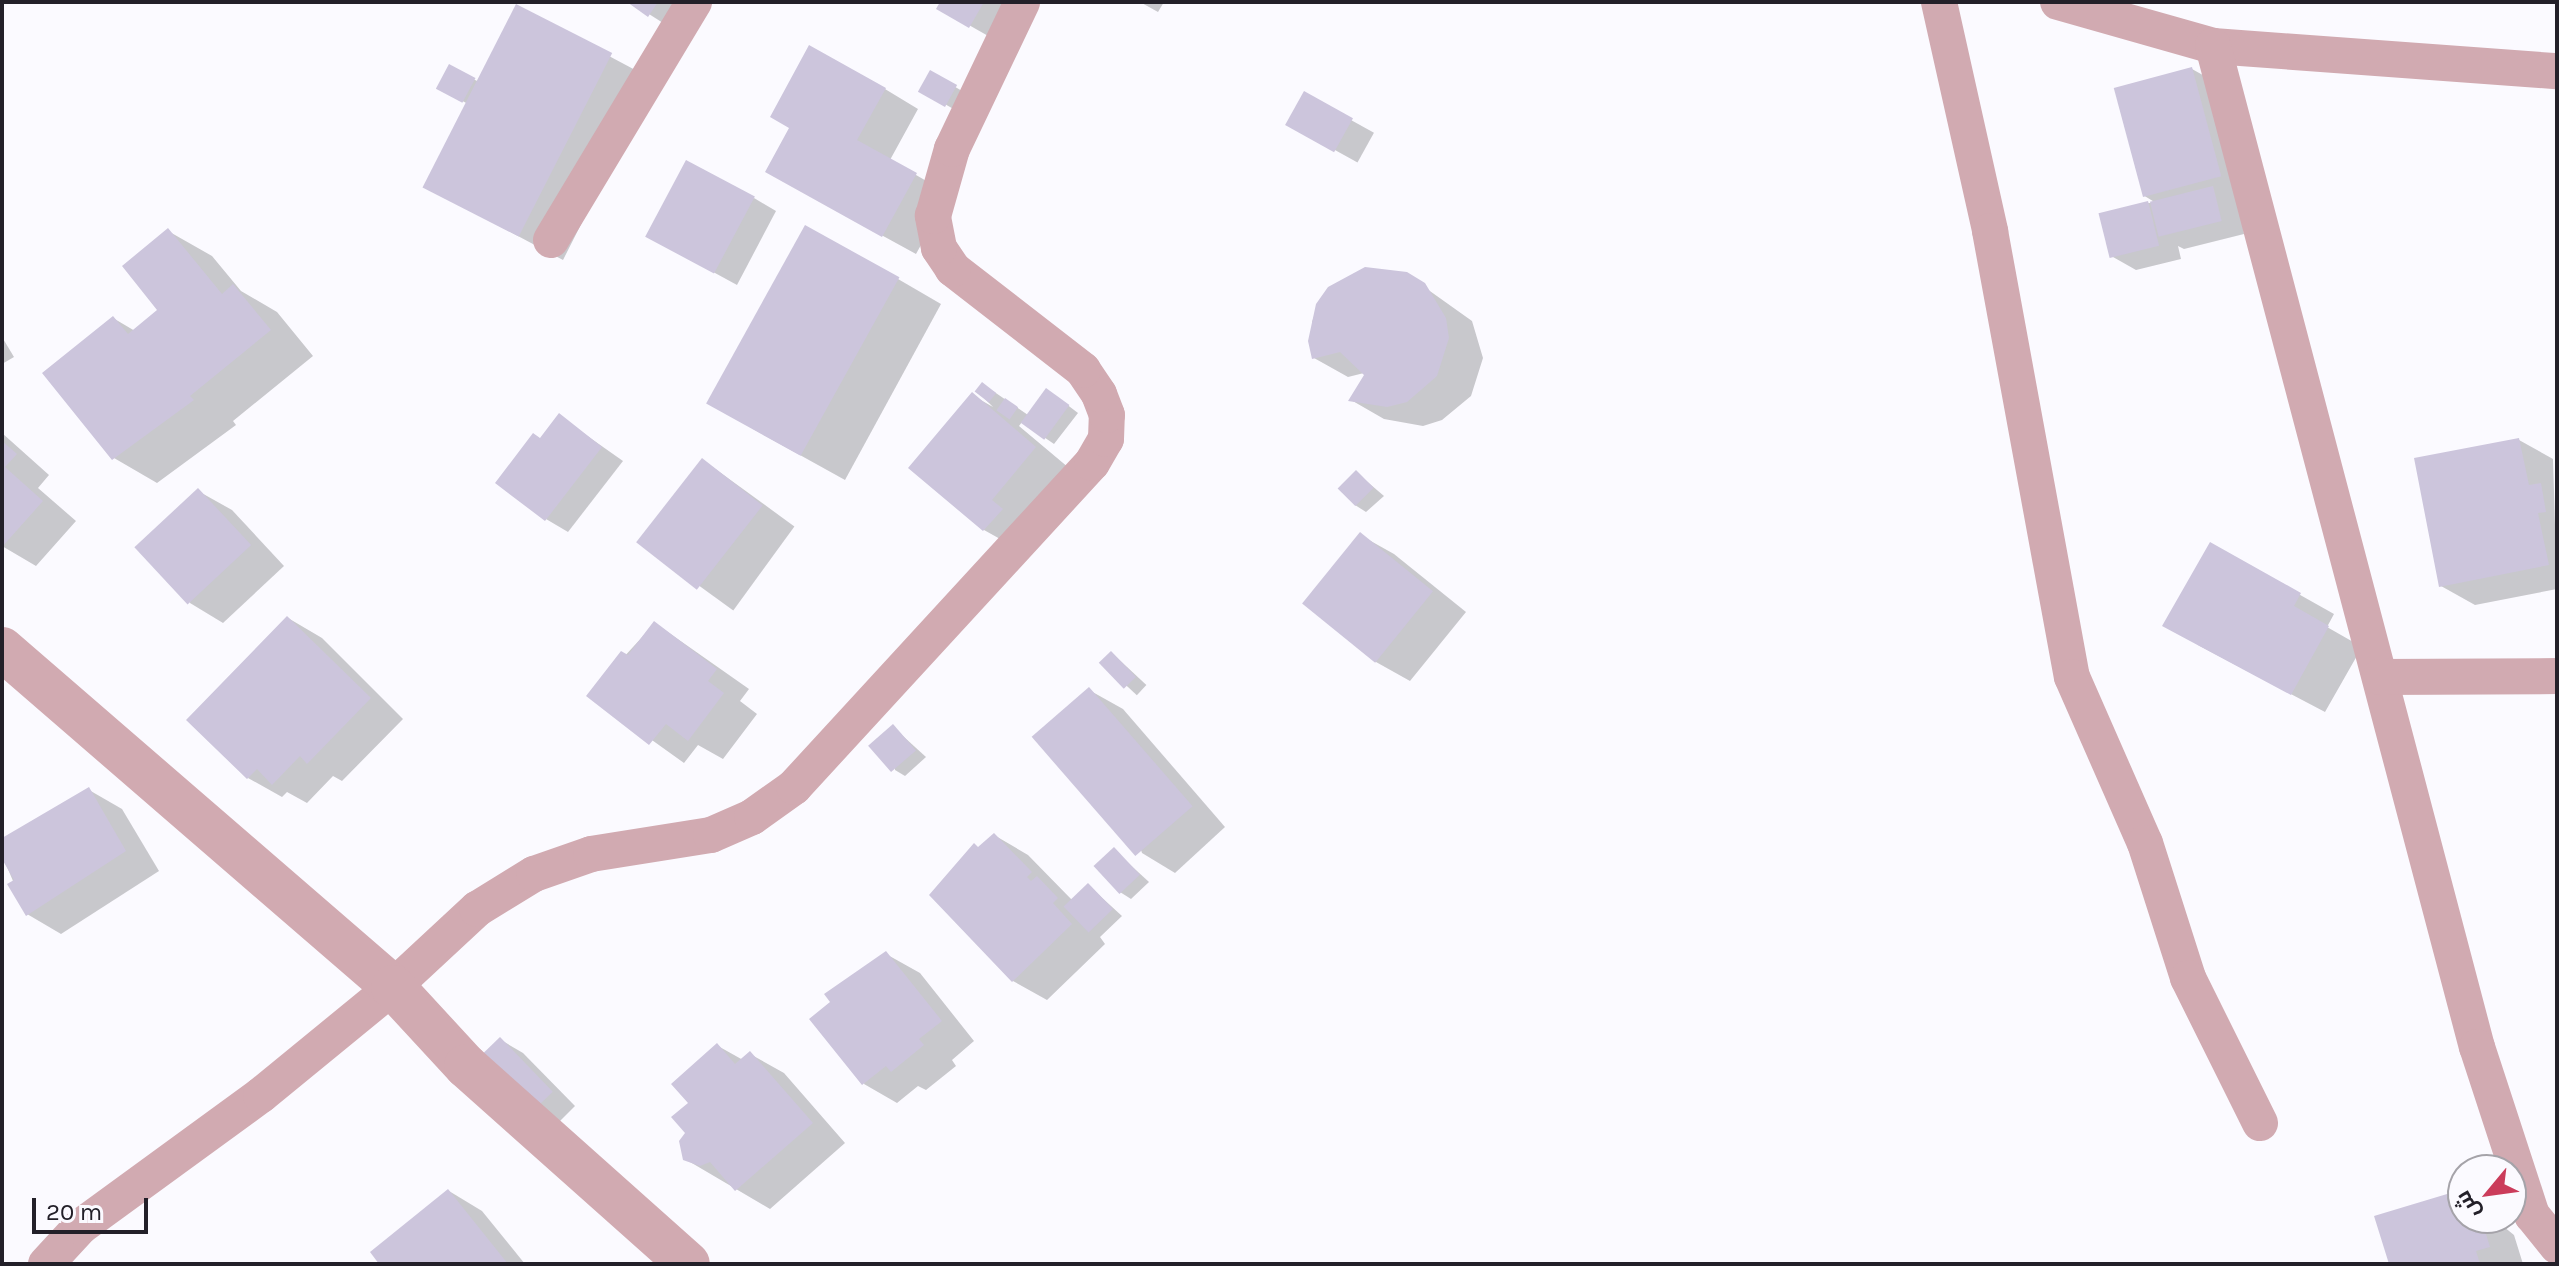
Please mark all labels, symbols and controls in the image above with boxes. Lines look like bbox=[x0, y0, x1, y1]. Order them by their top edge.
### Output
north arrow bbox=[2447, 1154, 2527, 1234]
scale bar bbox=[36, 1182, 152, 1232]
text: ش bbox=[2450, 1186, 2486, 1223]
text: 20 m bbox=[46, 1198, 102, 1226]

